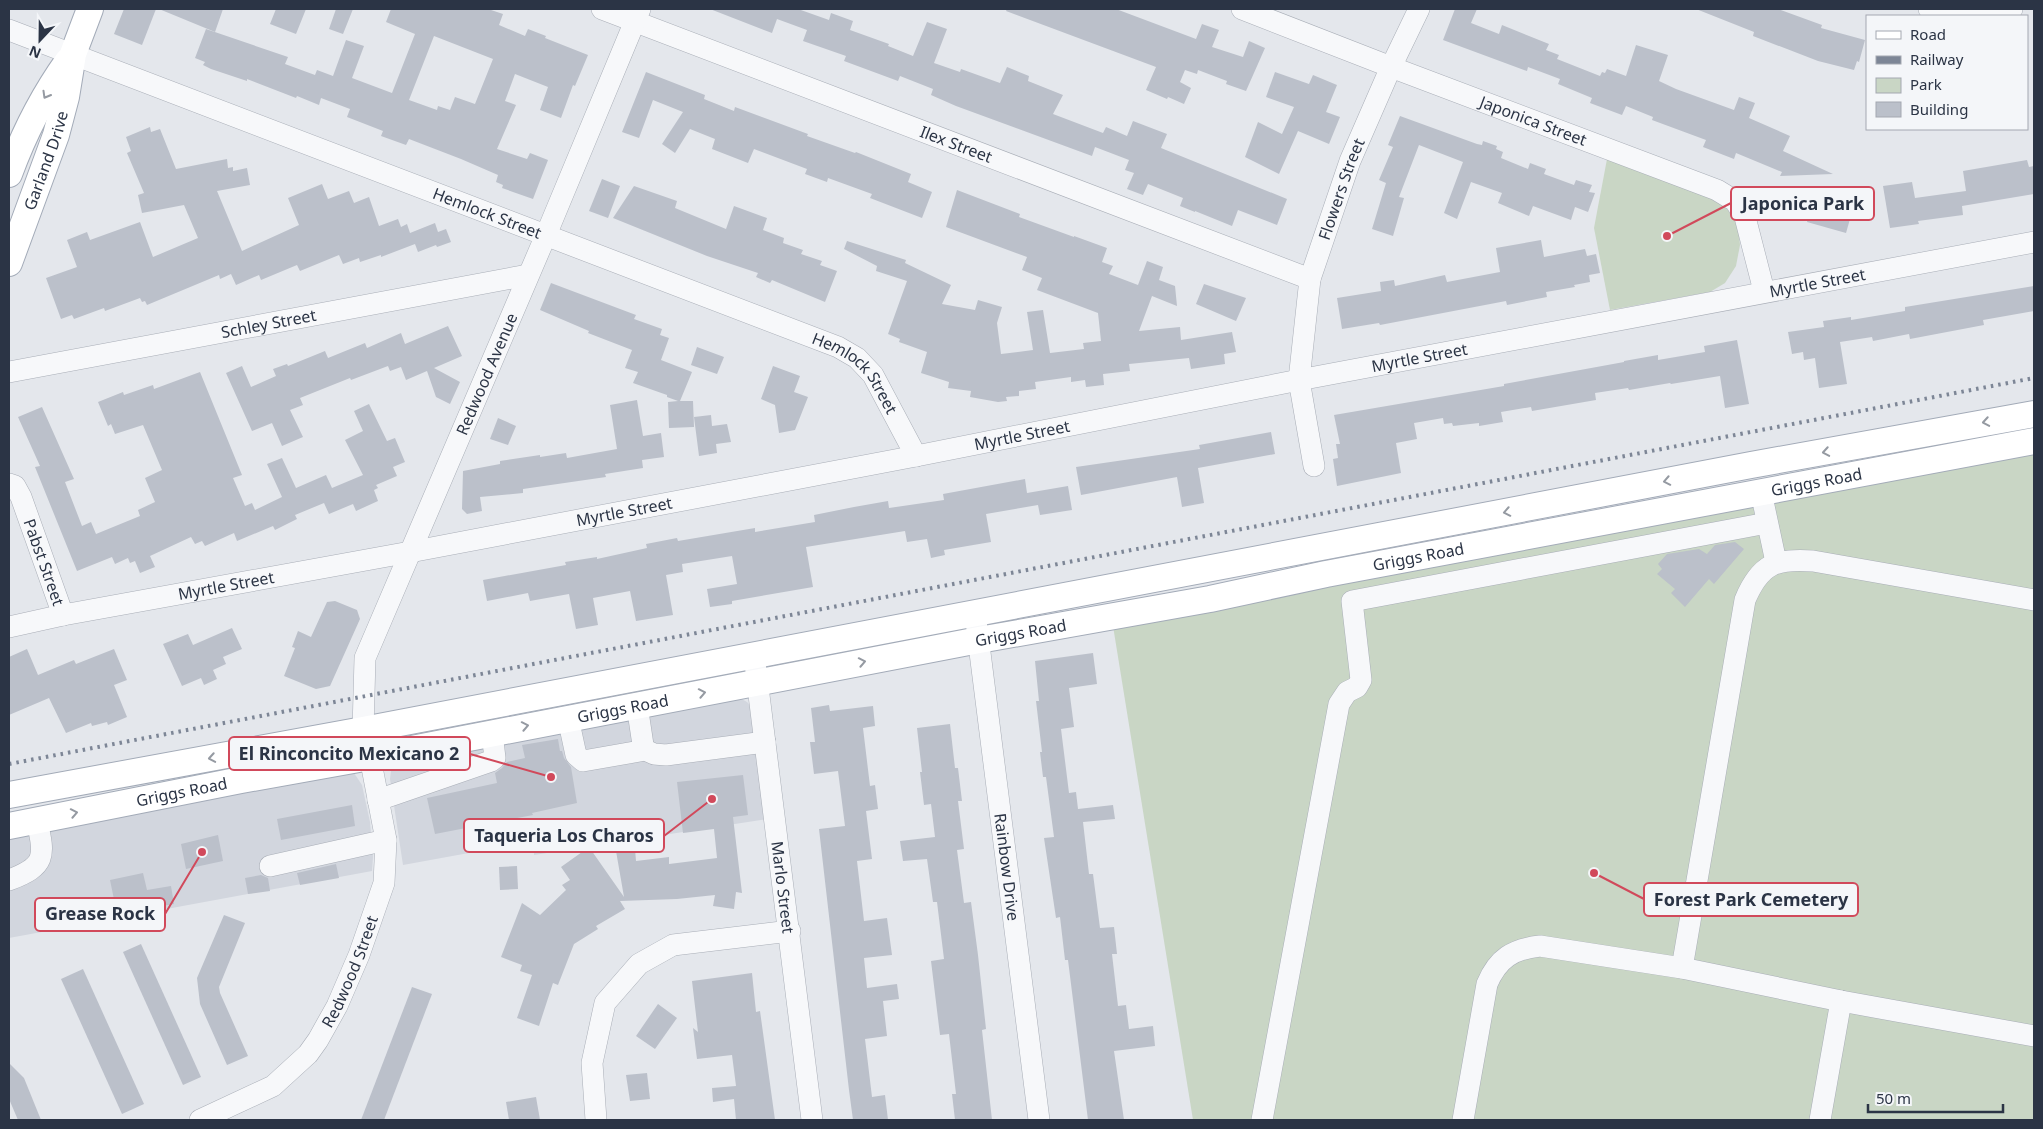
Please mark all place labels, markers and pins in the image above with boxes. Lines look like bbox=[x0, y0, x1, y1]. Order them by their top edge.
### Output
callout: Japonica Park bbox=[1731, 187, 1874, 220]
callout: El Rinconcito Mexicano 2 bbox=[229, 737, 470, 770]
callout: Taqueria Los Charos bbox=[464, 819, 664, 852]
callout: Forest Park Cemetery bbox=[1644, 883, 1858, 916]
callout: Grease Rock bbox=[35, 898, 165, 931]

